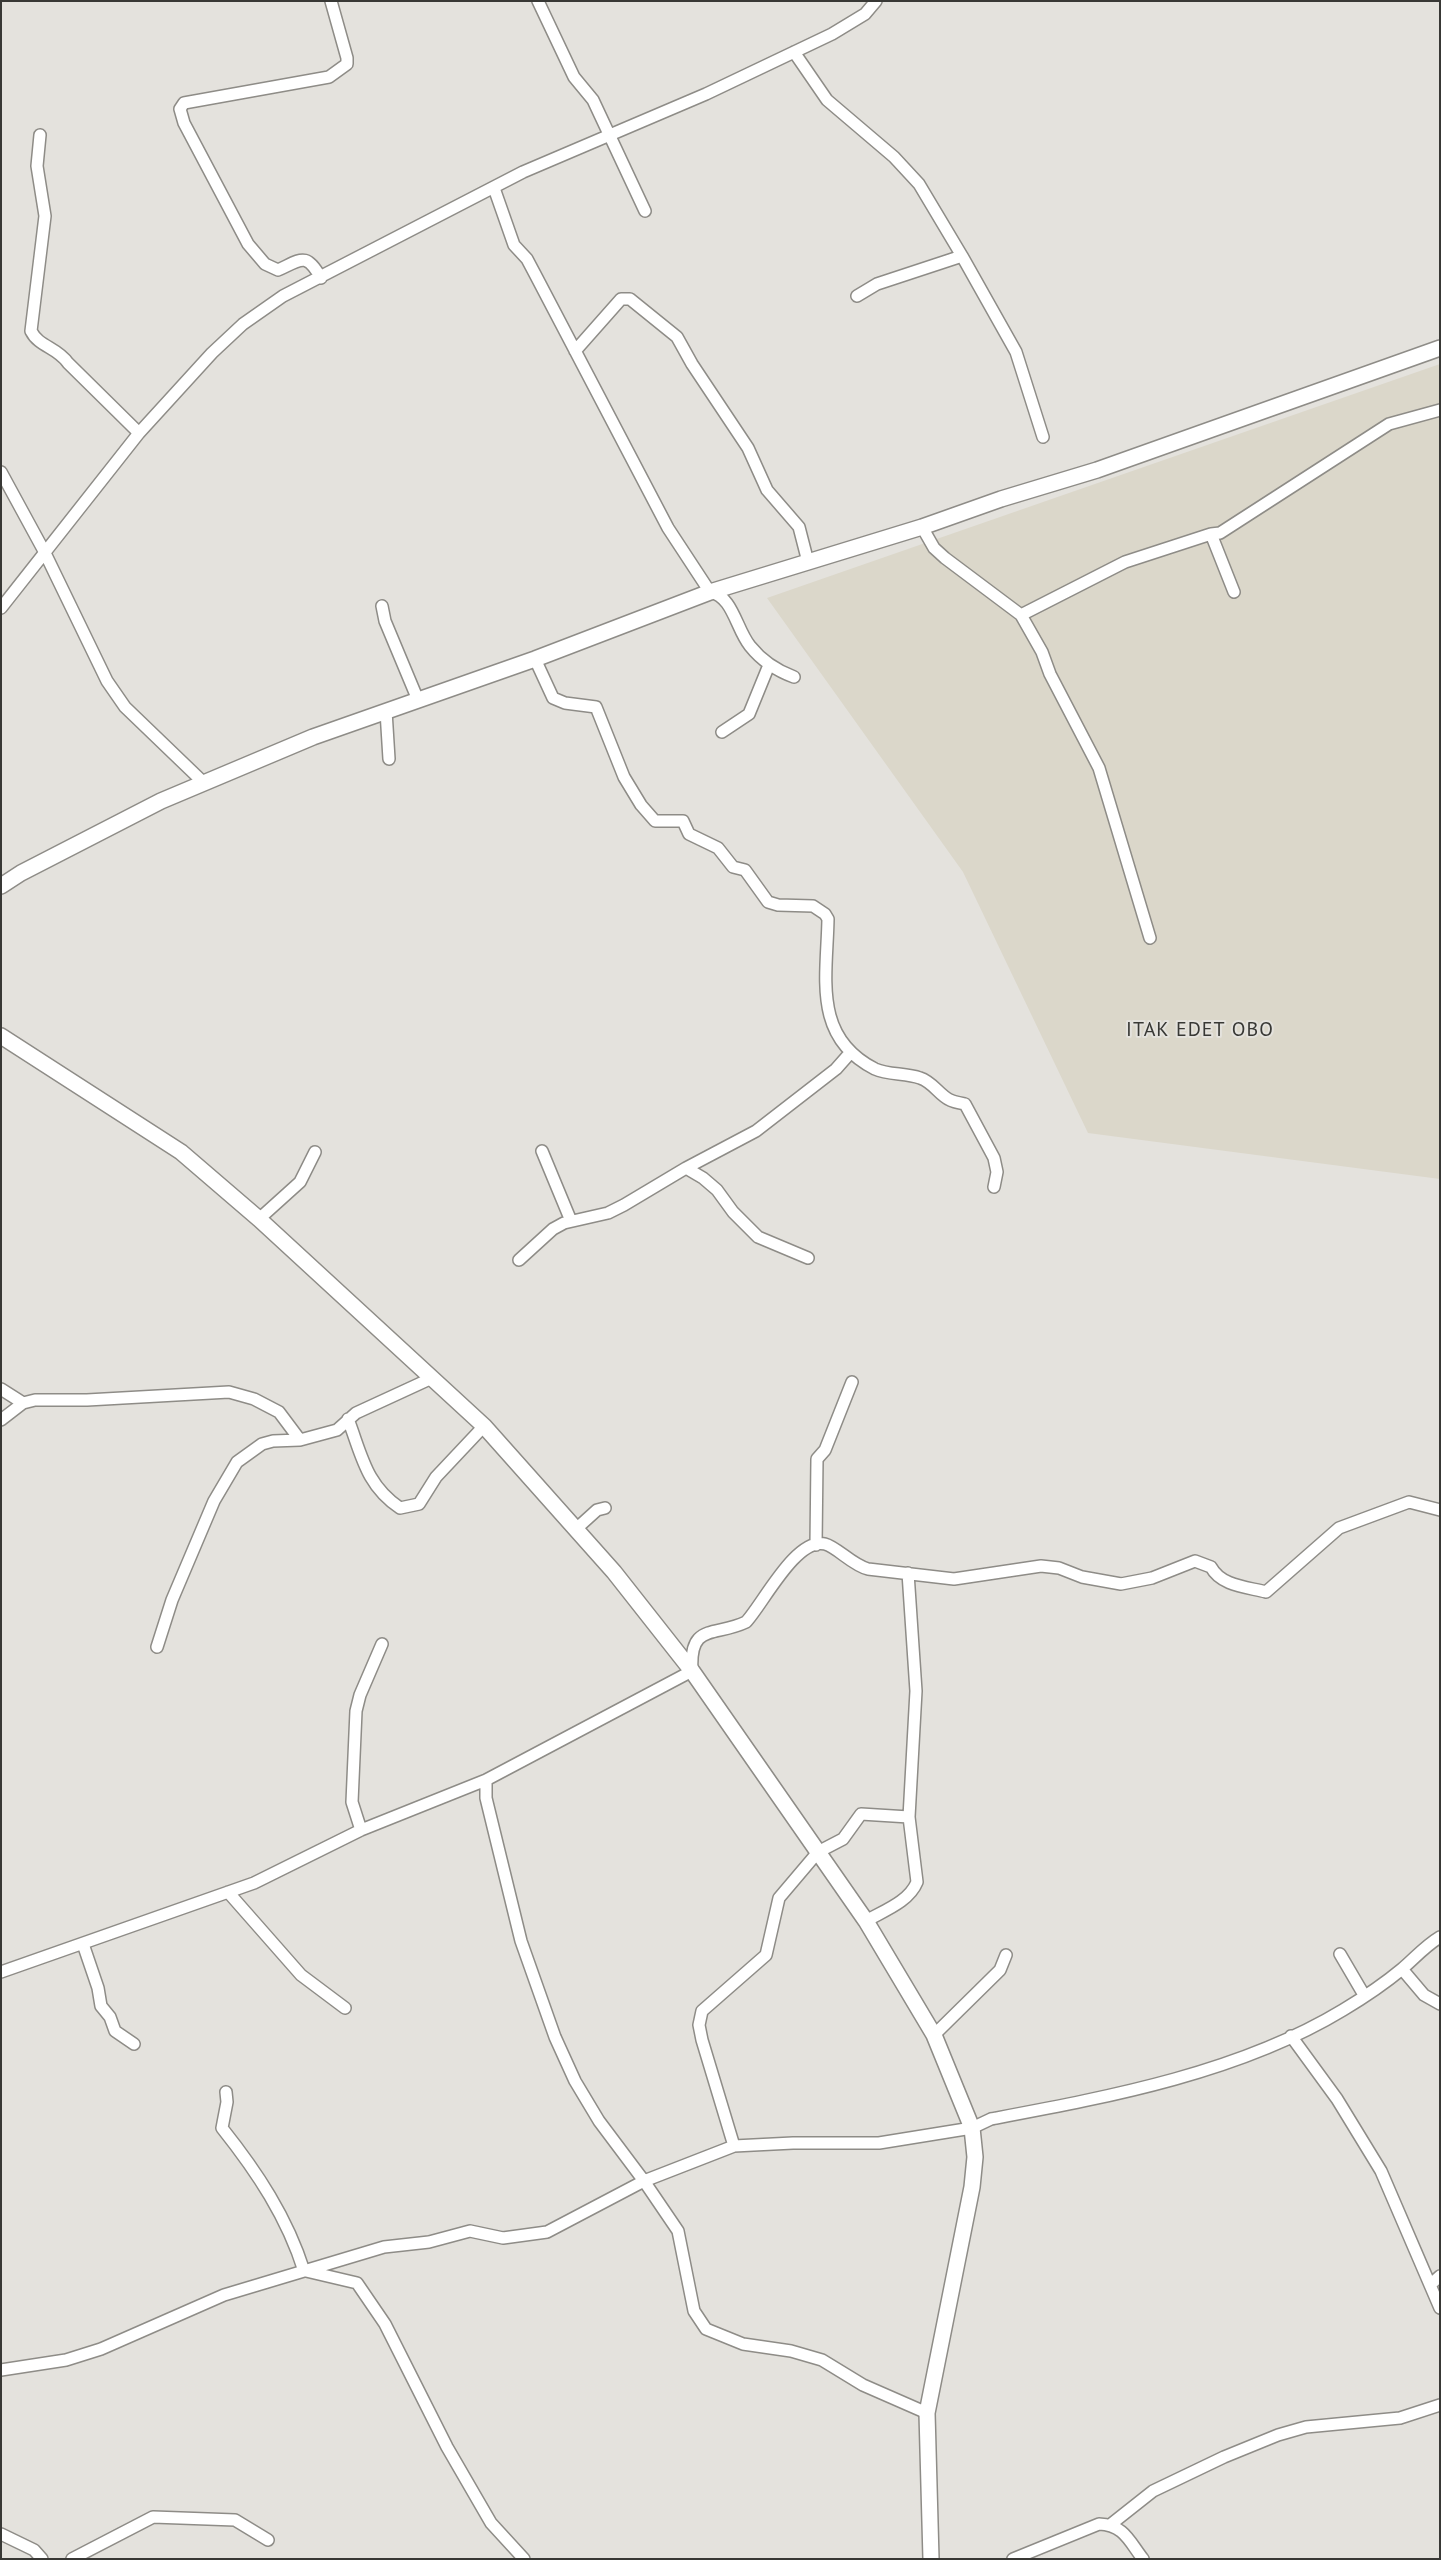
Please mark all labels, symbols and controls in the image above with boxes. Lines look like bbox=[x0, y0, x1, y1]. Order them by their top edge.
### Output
district label: ITAK EDET OBO bbox=[1124, 1018, 1276, 1042]

